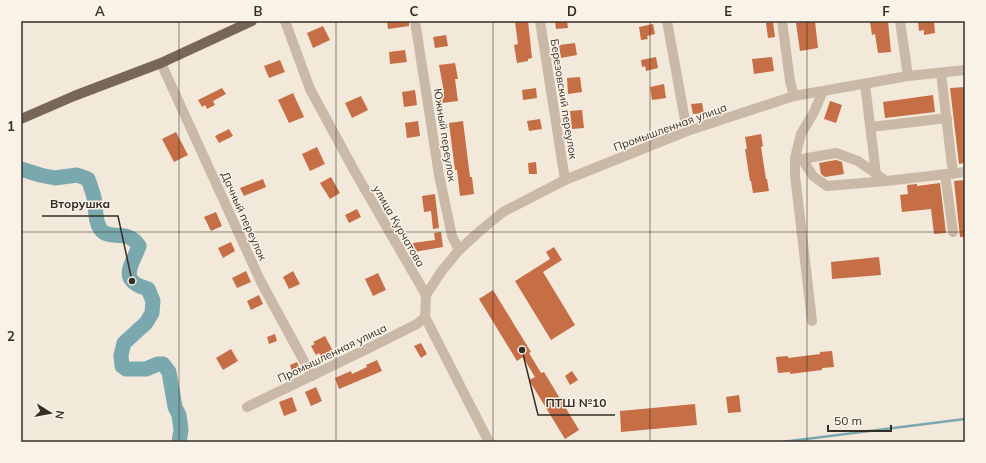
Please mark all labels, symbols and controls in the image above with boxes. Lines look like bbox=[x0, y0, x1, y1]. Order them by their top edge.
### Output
text: A bbox=[95, 3, 105, 19]
text: B bbox=[254, 3, 263, 19]
text: C bbox=[410, 3, 419, 19]
text: D bbox=[567, 3, 577, 19]
text: E bbox=[724, 3, 732, 19]
text: F bbox=[882, 3, 890, 19]
street label: Березовский переулок bbox=[548, 38, 580, 160]
street label: Южный переулок bbox=[431, 87, 459, 183]
street label: Промышленная улица bbox=[611, 100, 729, 154]
text: 1 bbox=[7, 118, 15, 134]
street label: Дачный переулок bbox=[218, 169, 270, 263]
street label: улица Курчатова bbox=[370, 183, 428, 269]
callout: Вторушка bbox=[42, 192, 118, 216]
text: Вторушка bbox=[50, 196, 110, 211]
street label: Промышленная улица bbox=[275, 321, 389, 385]
text: 2 bbox=[7, 328, 15, 344]
callout: ПТШ №10 bbox=[538, 391, 615, 415]
north arrow bbox=[30, 393, 70, 433]
text: ПТШ №10 bbox=[546, 395, 606, 410]
scale bar bbox=[828, 407, 891, 433]
text: N bbox=[52, 409, 67, 420]
text: 50 m bbox=[834, 413, 862, 428]

